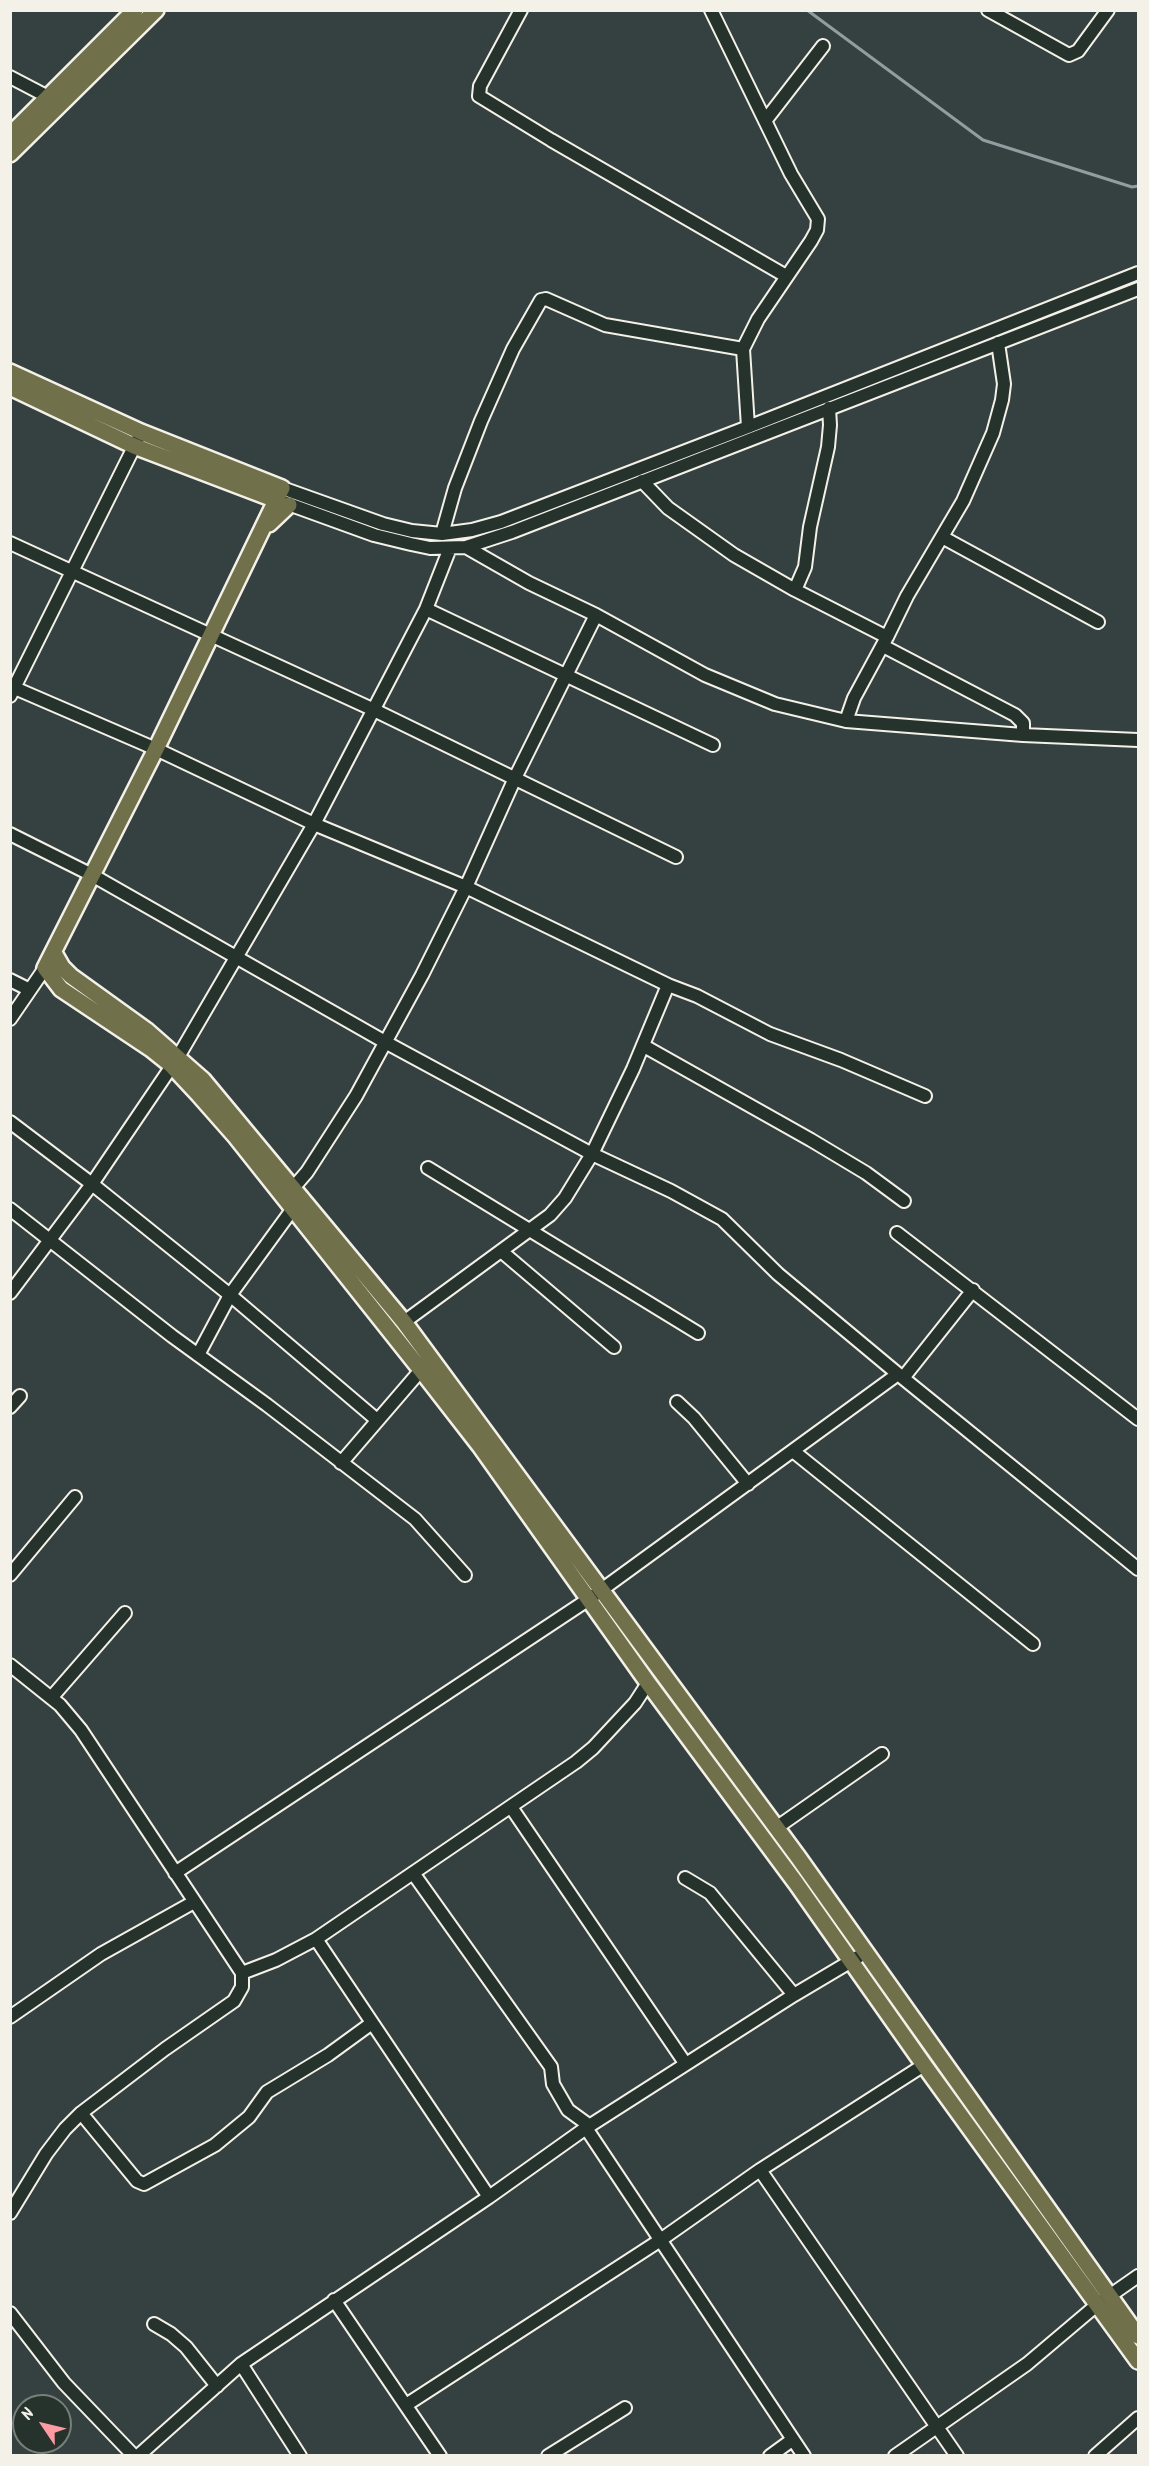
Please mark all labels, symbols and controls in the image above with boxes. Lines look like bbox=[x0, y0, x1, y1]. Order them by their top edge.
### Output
north arrow bbox=[12, 2394, 72, 2454]
text: N bbox=[15, 2403, 42, 2426]

